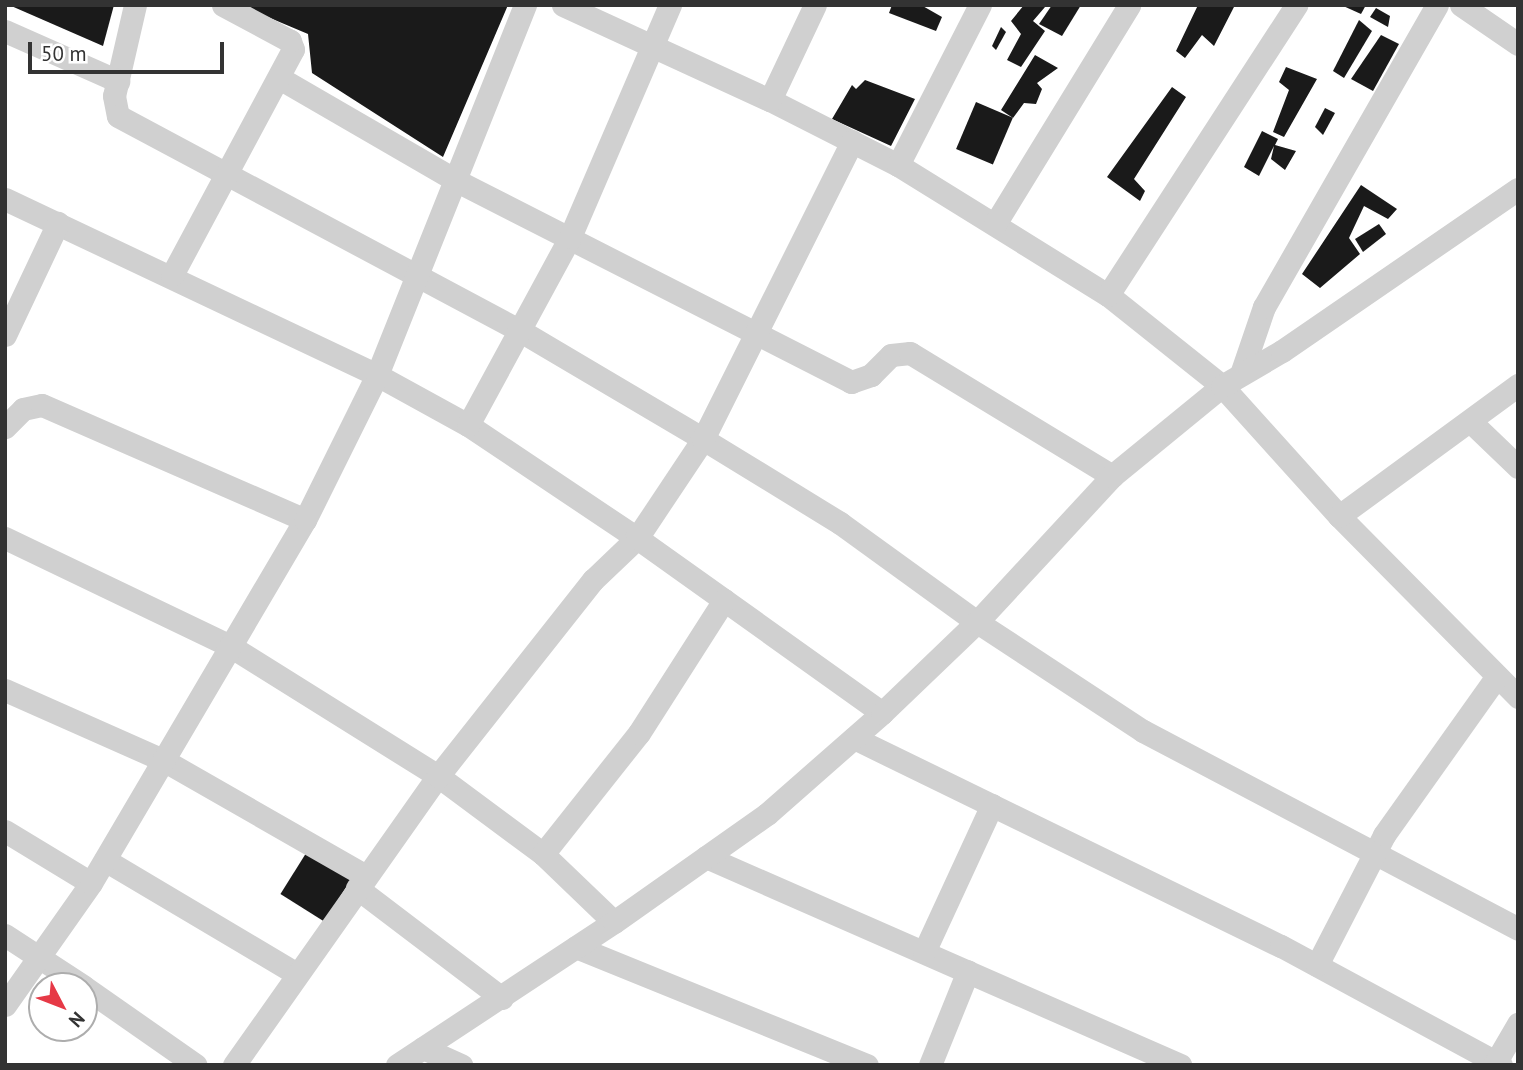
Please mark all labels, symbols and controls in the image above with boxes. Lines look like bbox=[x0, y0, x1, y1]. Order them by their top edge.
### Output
scale bar bbox=[32, 28, 228, 72]
text: 50 m bbox=[41, 40, 87, 67]
north arrow bbox=[28, 972, 98, 1042]
text: N bbox=[64, 1007, 90, 1032]

